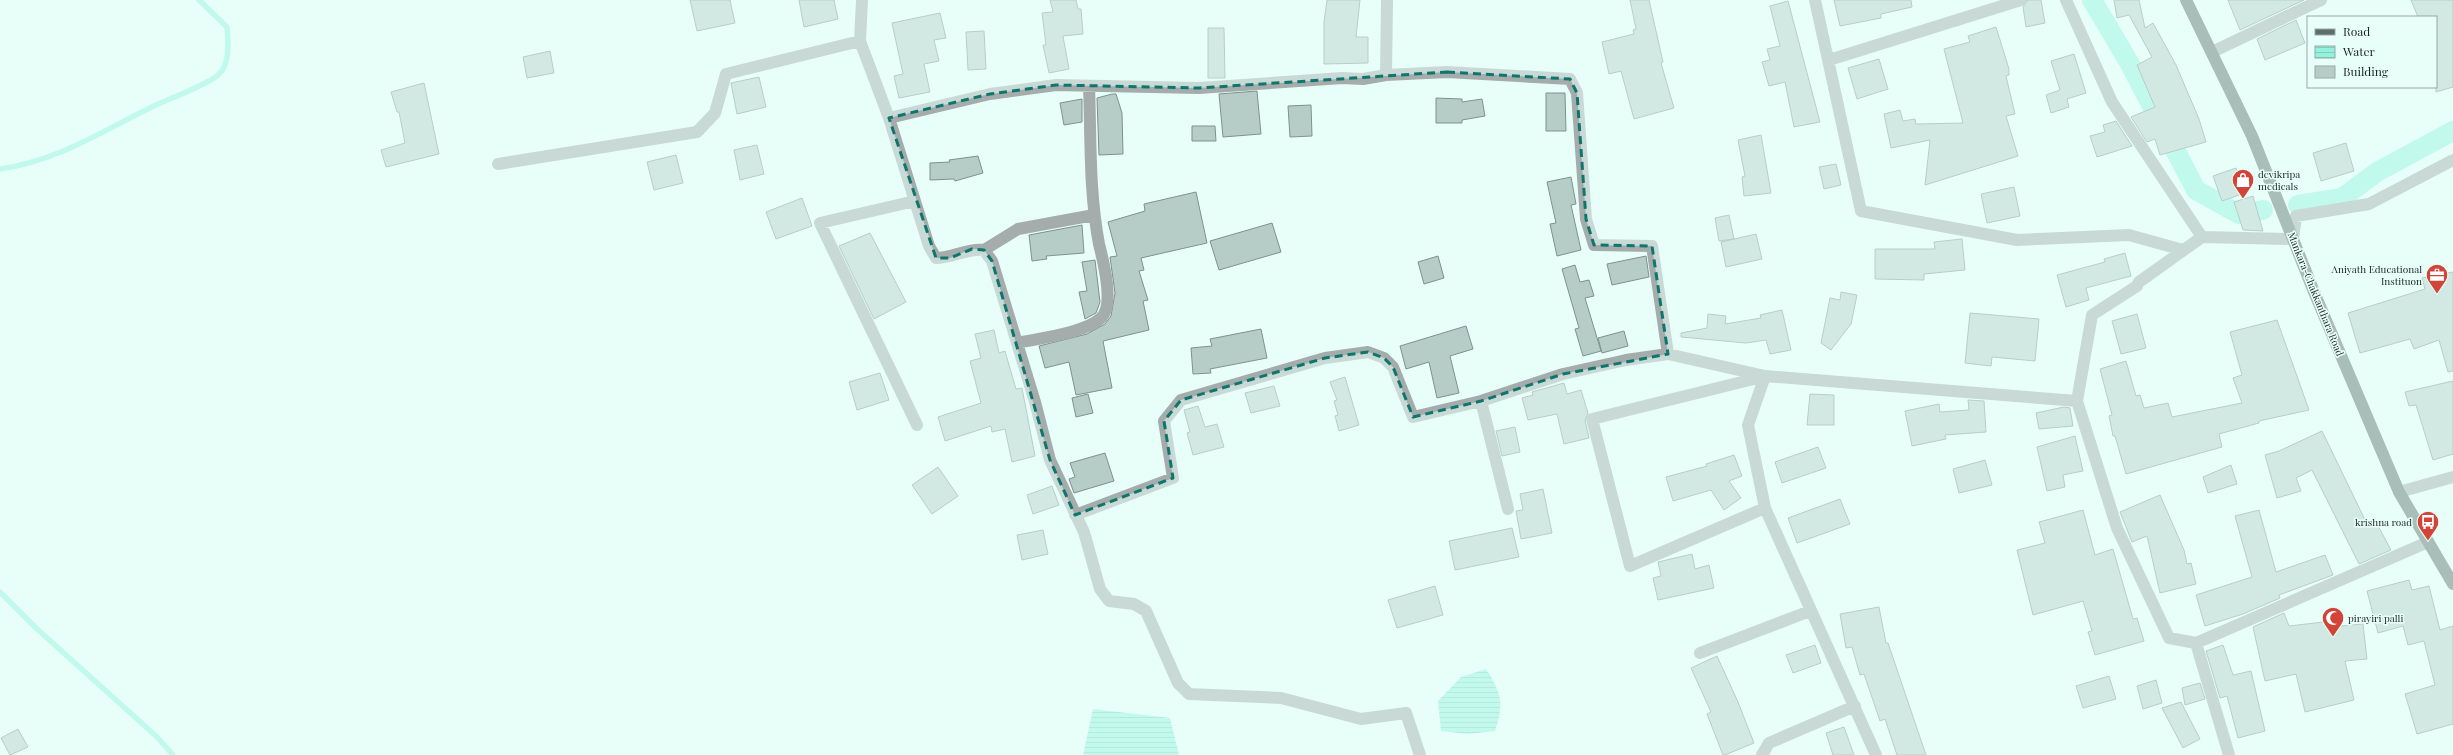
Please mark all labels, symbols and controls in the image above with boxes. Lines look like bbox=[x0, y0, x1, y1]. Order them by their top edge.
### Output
legend bbox=[2307, 16, 2437, 88]
text: Road bbox=[2343, 23, 2370, 39]
text: Water bbox=[2342, 43, 2376, 59]
text: Building bbox=[2343, 63, 2389, 79]
shop icon: devikripa medicals bbox=[2230, 167, 2256, 200]
place label: devikripa medicals bbox=[2258, 167, 2300, 193]
street label: Mankara-Chakkanthara Road bbox=[2285, 230, 2347, 358]
place label: Aniyath Educational Instituon bbox=[2331, 262, 2422, 288]
office icon: Aniyath Educational Instituon bbox=[2424, 262, 2450, 295]
bus stop icon: krishna road bbox=[2415, 509, 2441, 542]
place label: krishna road bbox=[2355, 515, 2412, 529]
mosque icon: pirayiri palli bbox=[2320, 605, 2346, 638]
place label: pirayiri palli bbox=[2348, 611, 2403, 625]

